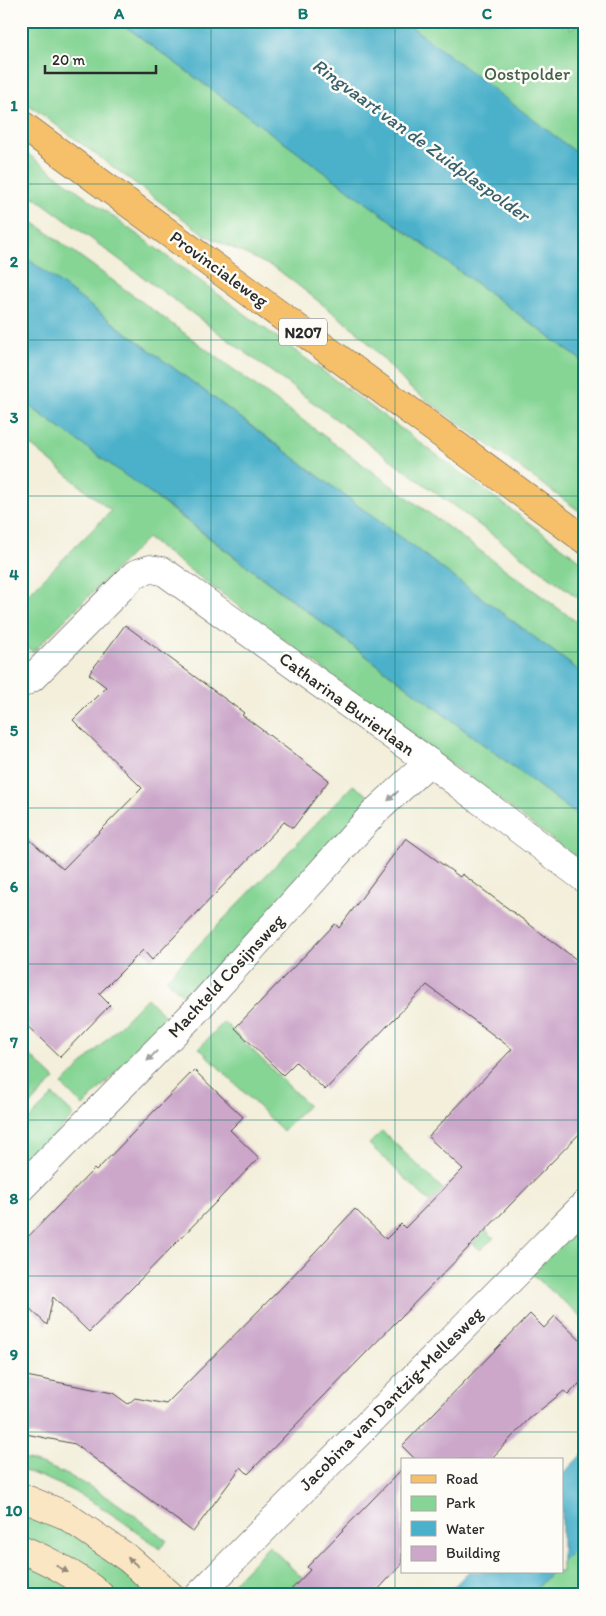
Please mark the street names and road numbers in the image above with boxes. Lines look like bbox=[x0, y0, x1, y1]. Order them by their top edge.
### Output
street label: Provincialeweg bbox=[166, 226, 273, 312]
road number: N207 bbox=[279, 318, 327, 346]
street label: Catharina Burierlaan bbox=[275, 647, 419, 761]
street label: Machteld Cosijnsweg bbox=[163, 909, 289, 1042]
street label: Jacobina van Dantzig-Mellesweg bbox=[295, 1302, 488, 1495]

